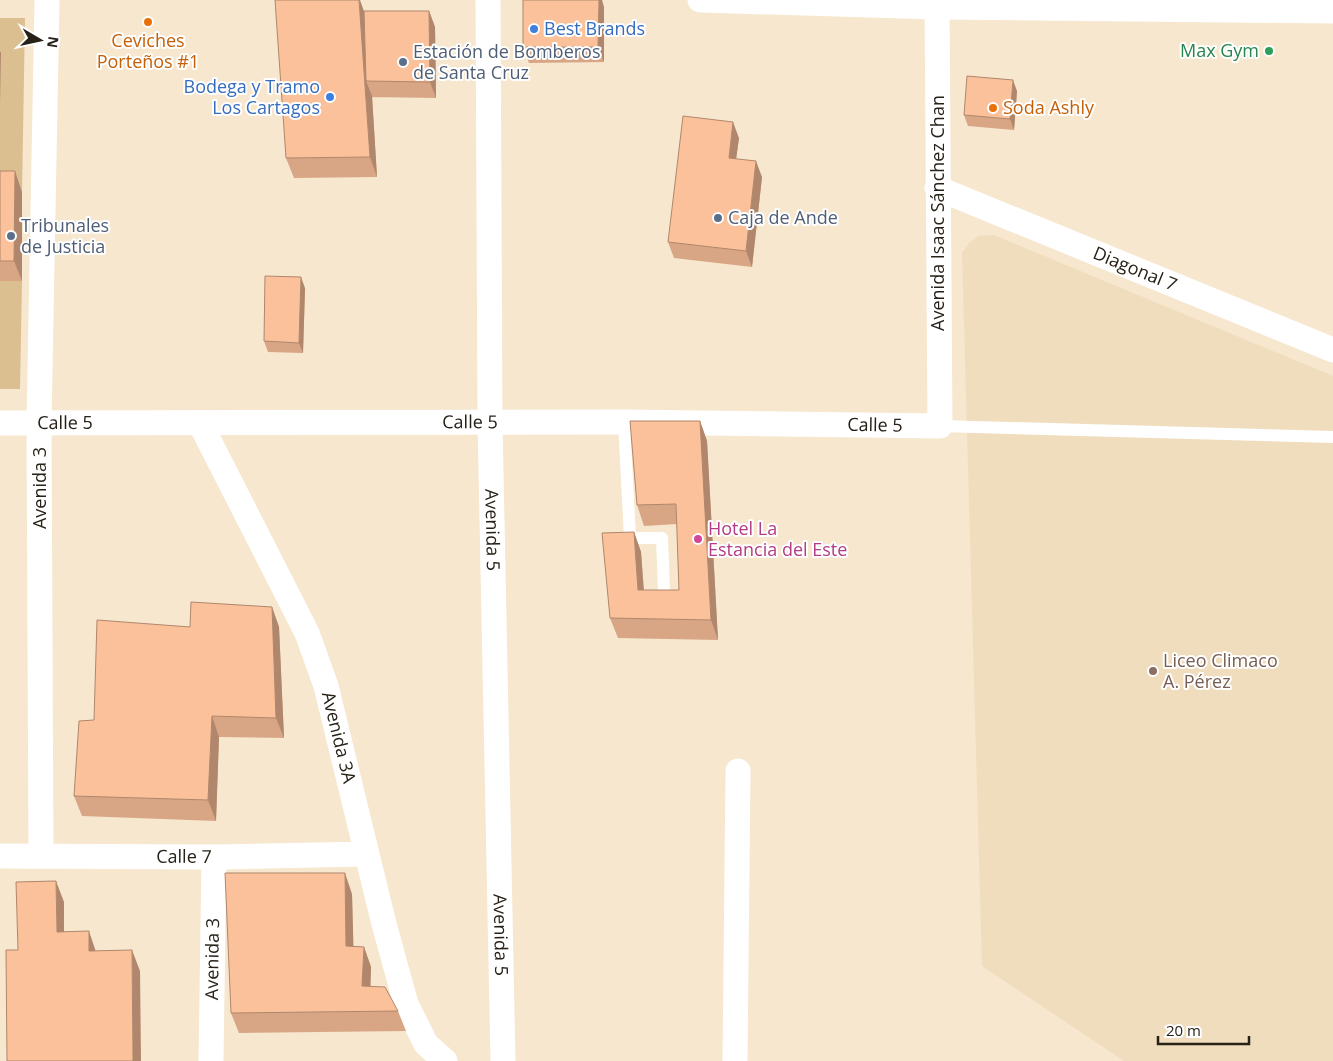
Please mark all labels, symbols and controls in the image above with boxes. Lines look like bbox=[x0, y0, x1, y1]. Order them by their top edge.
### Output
north arrow bbox=[15, 15, 65, 65]
marker: Ceviches Porteños #1 bbox=[142, 16, 154, 28]
place label: Best Brands bbox=[544, 16, 645, 40]
marker: Best Brands bbox=[528, 23, 540, 35]
place label: Ceviches Porteños #1 bbox=[97, 28, 199, 73]
text: N bbox=[43, 35, 64, 49]
place label: Max Gym bbox=[1180, 38, 1259, 62]
place label: Estación de Bomberos de Santa Cruz bbox=[413, 39, 601, 84]
marker: Max Gym bbox=[1263, 45, 1275, 57]
marker: Estación de Bomberos de Santa Cruz bbox=[397, 56, 409, 68]
place label: Bodega y Tramo Los Cartagos bbox=[184, 74, 320, 119]
marker: Bodega y Tramo Los Cartagos bbox=[324, 91, 336, 103]
street label: Avenida Isaac Sánchez Chan bbox=[925, 95, 949, 331]
place label: Soda Ashly bbox=[1003, 95, 1095, 119]
marker: Soda Ashly bbox=[987, 102, 999, 114]
place label: Caja de Ande bbox=[728, 205, 838, 229]
marker: Caja de Ande bbox=[712, 212, 724, 224]
place label: Tribunales de Justicia bbox=[21, 213, 109, 258]
marker: Tribunales de Justicia bbox=[5, 230, 17, 242]
street label: Diagonal 7 bbox=[1090, 240, 1181, 296]
street label: Calle 5 bbox=[442, 409, 498, 433]
street label: Calle 5 bbox=[37, 410, 93, 434]
street label: Calle 5 bbox=[847, 412, 903, 437]
street label: Avenida 3 bbox=[27, 447, 51, 529]
street label: Avenida 5 bbox=[480, 489, 506, 571]
place label: Hotel La Estancia del Este bbox=[708, 516, 847, 561]
marker: Hotel La Estancia del Este bbox=[692, 533, 704, 545]
place label: Liceo Climaco A. Pérez bbox=[1163, 648, 1278, 693]
marker: Liceo Climaco A. Pérez bbox=[1147, 665, 1159, 677]
street label: Avenida 3A bbox=[317, 689, 362, 786]
street label: Calle 7 bbox=[156, 844, 212, 868]
street label: Avenida 5 bbox=[489, 894, 514, 976]
street label: Avenida 3 bbox=[199, 918, 224, 1000]
scale bar bbox=[1158, 1014, 1249, 1046]
text: 20 m bbox=[1166, 1020, 1201, 1040]

